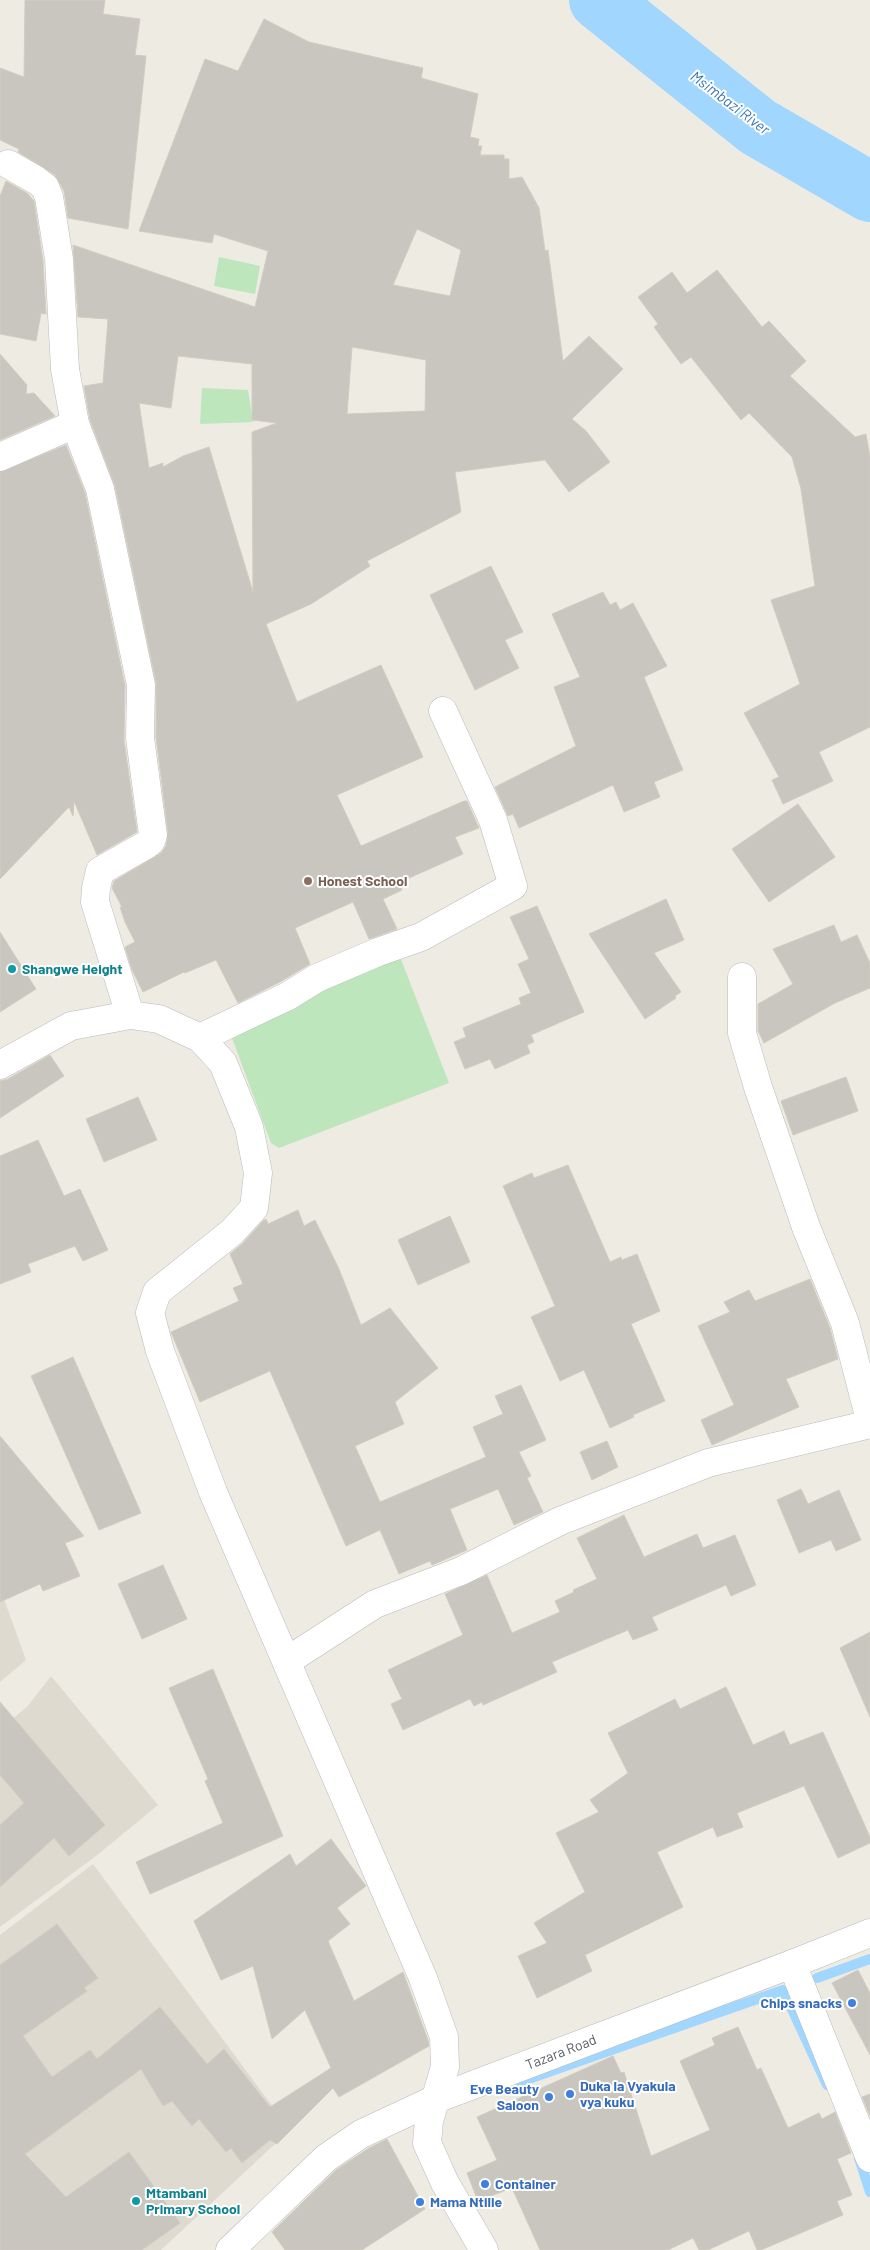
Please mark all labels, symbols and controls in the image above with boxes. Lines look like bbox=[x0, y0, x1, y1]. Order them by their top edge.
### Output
water label: Msimbazi River bbox=[687, 67, 774, 138]
place label: Honest School bbox=[318, 872, 407, 889]
marker: Honest School bbox=[302, 875, 314, 887]
place label: Shangwe Height bbox=[22, 960, 123, 977]
marker: Shangwe Height bbox=[6, 963, 18, 975]
place label: Chips snacks bbox=[761, 1994, 842, 2011]
marker: Chips snacks bbox=[846, 1997, 858, 2009]
street label: Tazara Road bbox=[523, 2030, 599, 2073]
place label: Duka la Vyakula vya kuku bbox=[580, 2077, 676, 2110]
place label: Eve Beauty Saloon bbox=[470, 2080, 539, 2113]
marker: Duka la Vyakula vya kuku bbox=[564, 2088, 576, 2100]
marker: Eve Beauty Saloon bbox=[543, 2091, 555, 2103]
place label: Container bbox=[495, 2175, 556, 2192]
marker: Container bbox=[479, 2178, 491, 2190]
place label: Mtambani Primary School bbox=[146, 2184, 240, 2217]
place label: Mama Ntilie bbox=[430, 2193, 502, 2210]
marker: Mtambani Primary School bbox=[130, 2195, 142, 2207]
marker: Mama Ntilie bbox=[414, 2196, 426, 2208]

